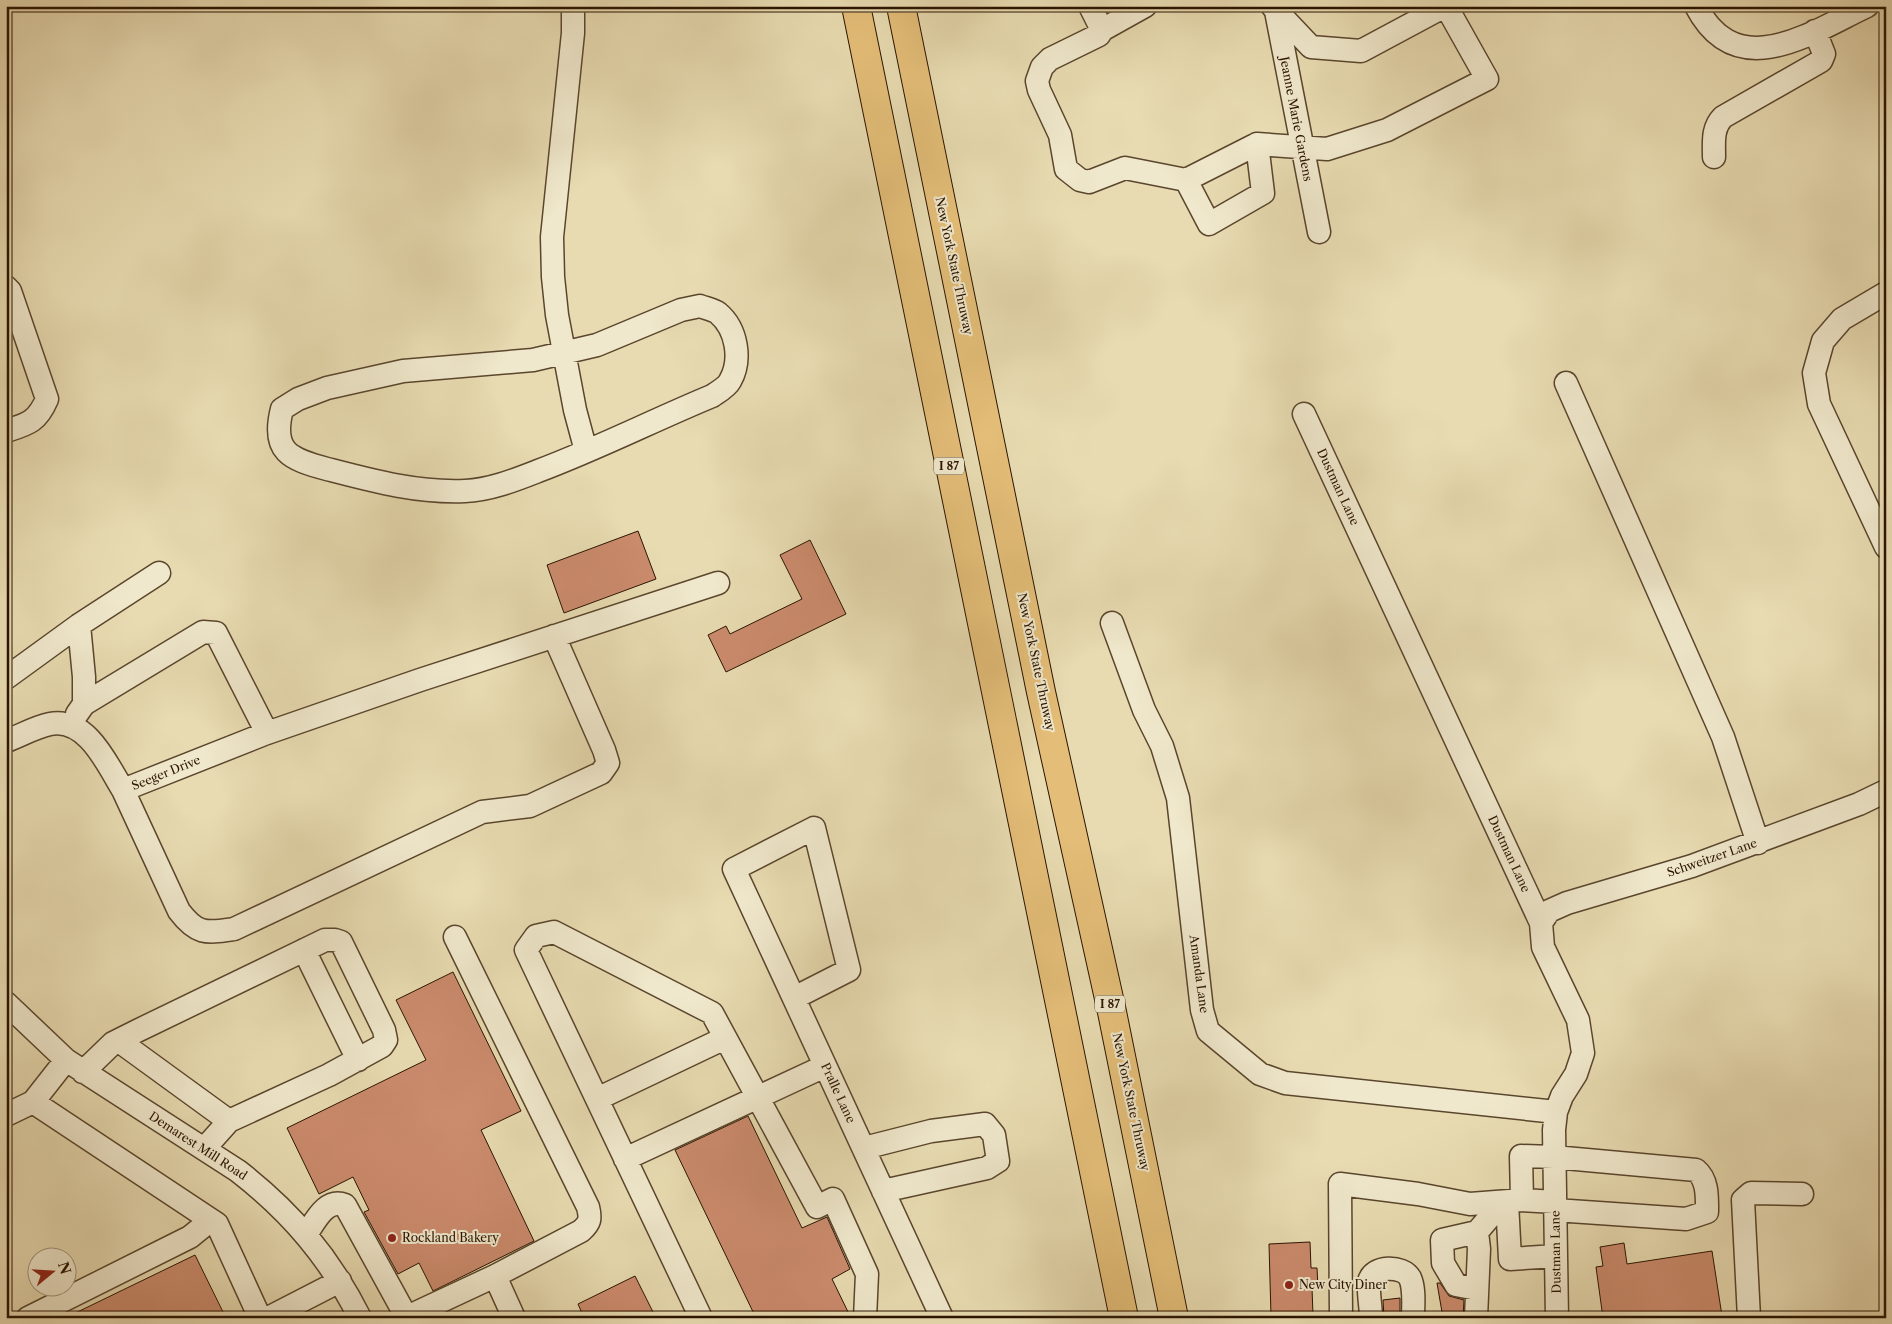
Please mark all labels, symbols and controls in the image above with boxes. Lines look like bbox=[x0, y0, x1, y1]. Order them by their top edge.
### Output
street label: Jeanne Marie Gardens bbox=[1277, 53, 1316, 183]
street label: New York State Thruway bbox=[933, 196, 977, 337]
street label: Dustman Lane bbox=[1314, 446, 1363, 528]
road number: I 87 bbox=[934, 458, 964, 474]
street label: New York State Thruway bbox=[1015, 592, 1059, 733]
street label: Seeger Drive bbox=[129, 752, 203, 793]
street label: Dustman Lane bbox=[1485, 813, 1534, 895]
street label: Schweitzer Lane bbox=[1665, 835, 1759, 880]
street label: Amanda Lane bbox=[1186, 933, 1212, 1014]
road number: I 87 bbox=[1095, 996, 1125, 1012]
street label: New York State Thruway bbox=[1110, 1032, 1154, 1173]
street label: Pralle Lane bbox=[818, 1060, 859, 1126]
street label: Demarest Mill Road bbox=[146, 1108, 251, 1183]
street label: Dustman Lane bbox=[1547, 1210, 1564, 1294]
place label: Rockland Bakery bbox=[402, 1230, 499, 1245]
marker: Rockland Bakery bbox=[386, 1232, 398, 1244]
north arrow bbox=[28, 1246, 78, 1296]
text: N bbox=[54, 1259, 75, 1277]
place label: New City Diner bbox=[1299, 1277, 1387, 1292]
marker: New City Diner bbox=[1283, 1279, 1295, 1291]

